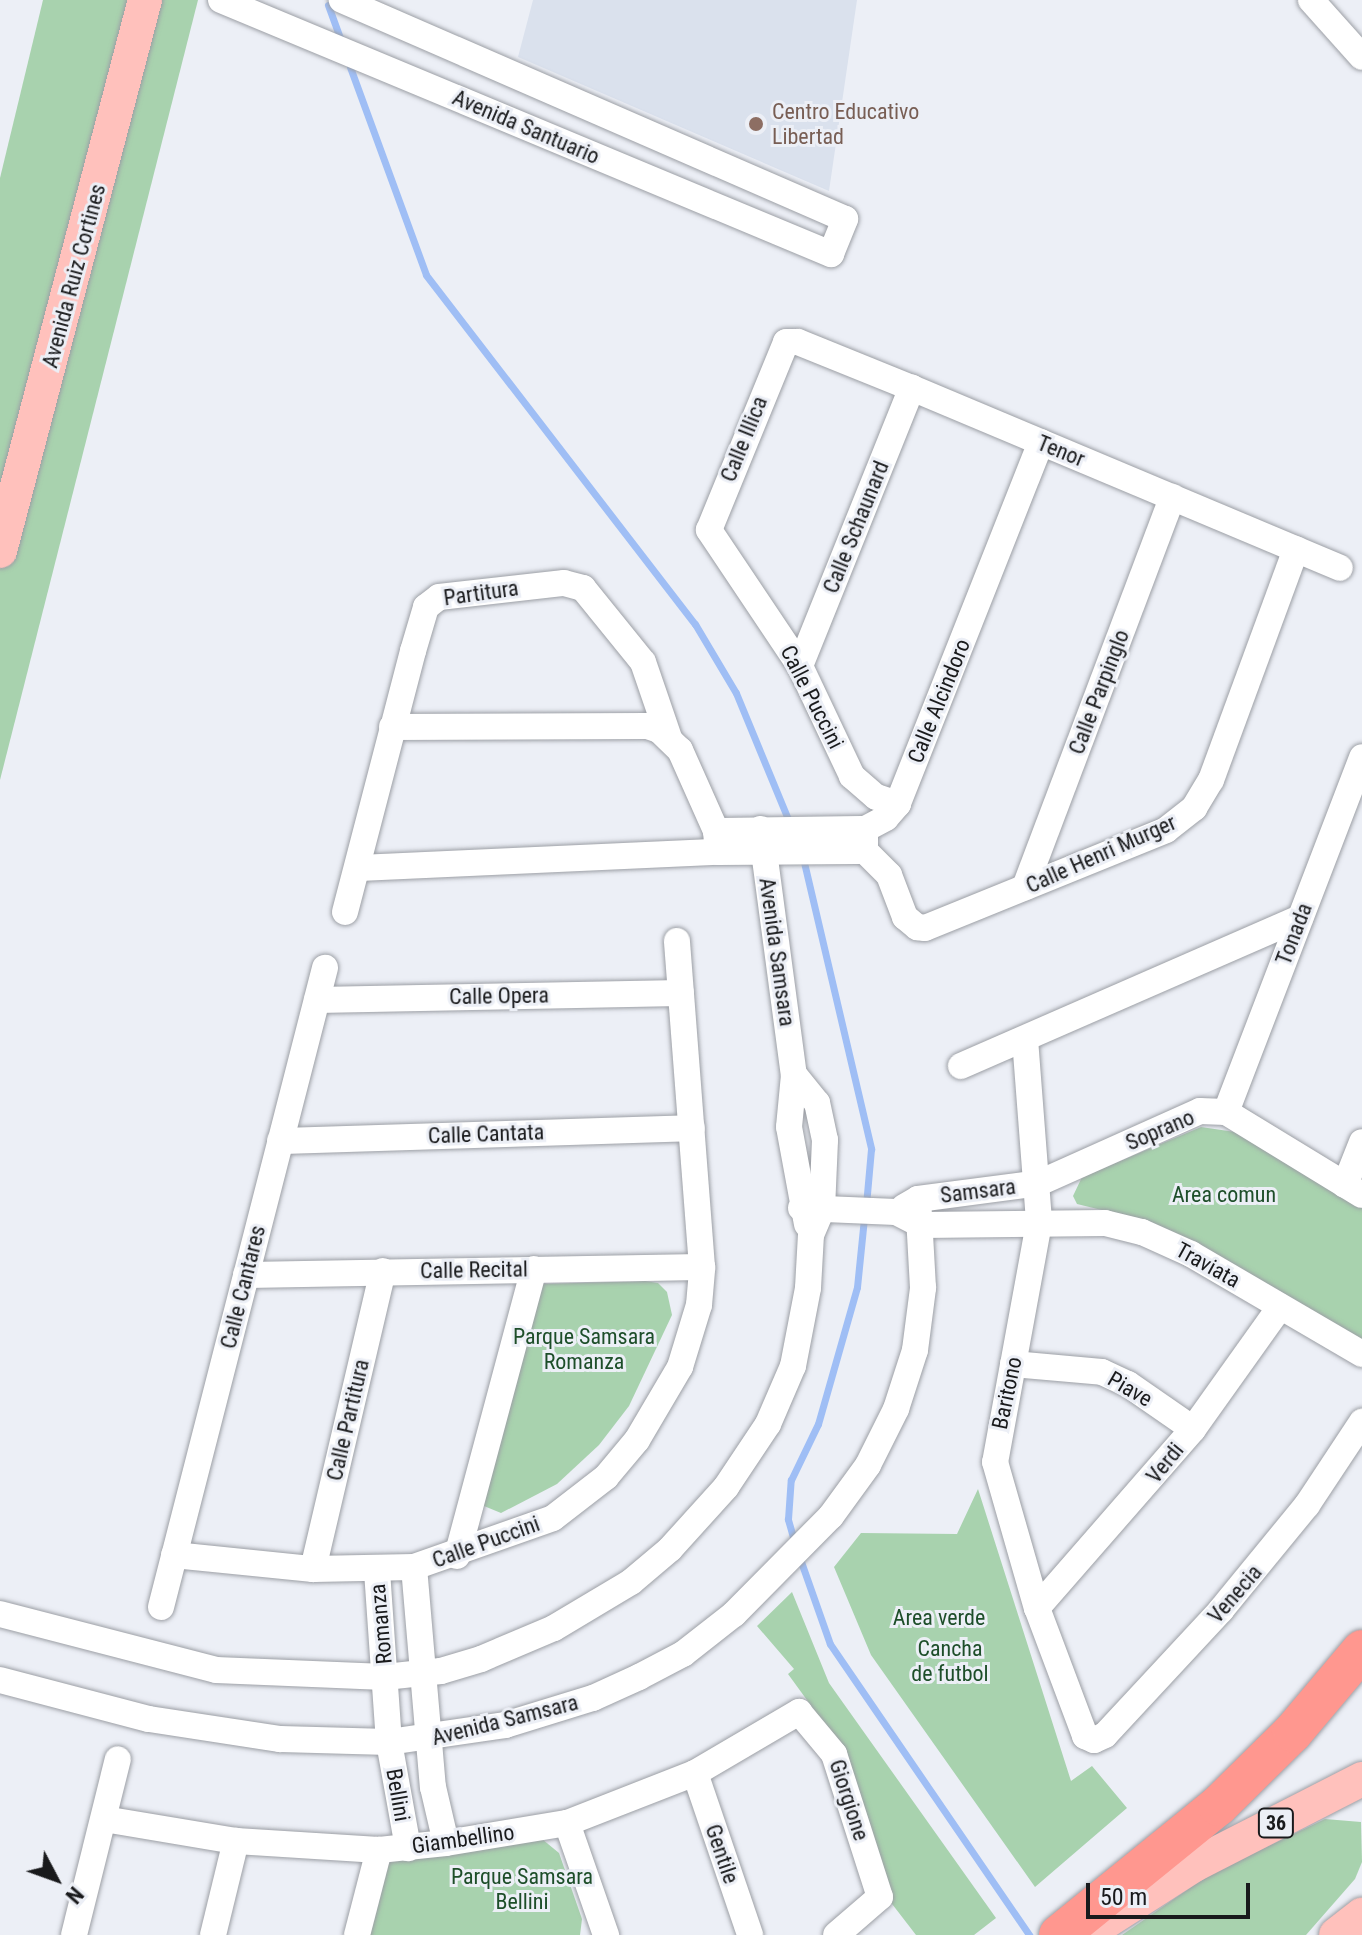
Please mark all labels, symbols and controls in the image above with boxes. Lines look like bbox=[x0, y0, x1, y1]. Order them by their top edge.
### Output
street label: Avenida Santuario bbox=[449, 84, 603, 170]
place label: Centro Educativo Libertad bbox=[772, 98, 919, 150]
marker: Centro Educativo Libertad bbox=[747, 115, 765, 133]
street label: Avenida Ruiz Cortines bbox=[37, 181, 111, 371]
street label: Calle Illica bbox=[715, 392, 773, 486]
street label: Tenor bbox=[1033, 430, 1089, 472]
street label: Calle Schaunard bbox=[817, 457, 895, 597]
street label: Partitura bbox=[442, 575, 520, 611]
street label: Calle Parpinglo bbox=[1063, 626, 1135, 758]
street label: Calle Alcindoro bbox=[902, 635, 976, 767]
street label: Calle Puccini bbox=[775, 641, 849, 753]
street label: Calle Henri Murger bbox=[1022, 809, 1180, 899]
street label: Avenida Samsara bbox=[754, 876, 800, 1028]
street label: Tonada bbox=[1270, 899, 1318, 969]
street label: Calle Opera bbox=[449, 982, 549, 1010]
street label: Soprano bbox=[1122, 1104, 1198, 1156]
street label: Calle Cantata bbox=[427, 1119, 545, 1149]
street label: Samsara bbox=[939, 1173, 1017, 1209]
park label: Area comun bbox=[1172, 1182, 1276, 1208]
street label: Calle Cantares bbox=[215, 1223, 271, 1351]
street label: Traviata bbox=[1171, 1237, 1245, 1293]
street label: Calle Recital bbox=[420, 1256, 528, 1284]
park label: Parque Samsara Romanza bbox=[513, 1323, 655, 1374]
street label: Baritono bbox=[986, 1354, 1028, 1432]
street label: Calle Partitura bbox=[321, 1357, 375, 1483]
street label: Piave bbox=[1103, 1366, 1157, 1412]
street label: Verdi bbox=[1141, 1437, 1189, 1489]
street label: Calle Puccini bbox=[429, 1510, 543, 1574]
street label: Venecia bbox=[1202, 1559, 1268, 1629]
street label: Romanza bbox=[364, 1583, 398, 1665]
park label: Area verde bbox=[893, 1605, 985, 1631]
park label: Cancha de futbol bbox=[911, 1635, 989, 1686]
street label: Avenida Samsara bbox=[429, 1689, 581, 1751]
street label: Giorgione bbox=[824, 1756, 874, 1844]
street label: Bellini bbox=[380, 1767, 416, 1823]
road number: 36 bbox=[1256, 1807, 1296, 1839]
street label: Giambellino bbox=[410, 1819, 516, 1859]
street label: Gentile bbox=[700, 1821, 744, 1887]
north arrow bbox=[16, 1839, 96, 1919]
park label: Parque Samsara Bellini bbox=[451, 1863, 593, 1914]
scale bar bbox=[1090, 1867, 1254, 1917]
text: N bbox=[61, 1882, 88, 1908]
text: 50 m bbox=[1100, 1883, 1147, 1911]

